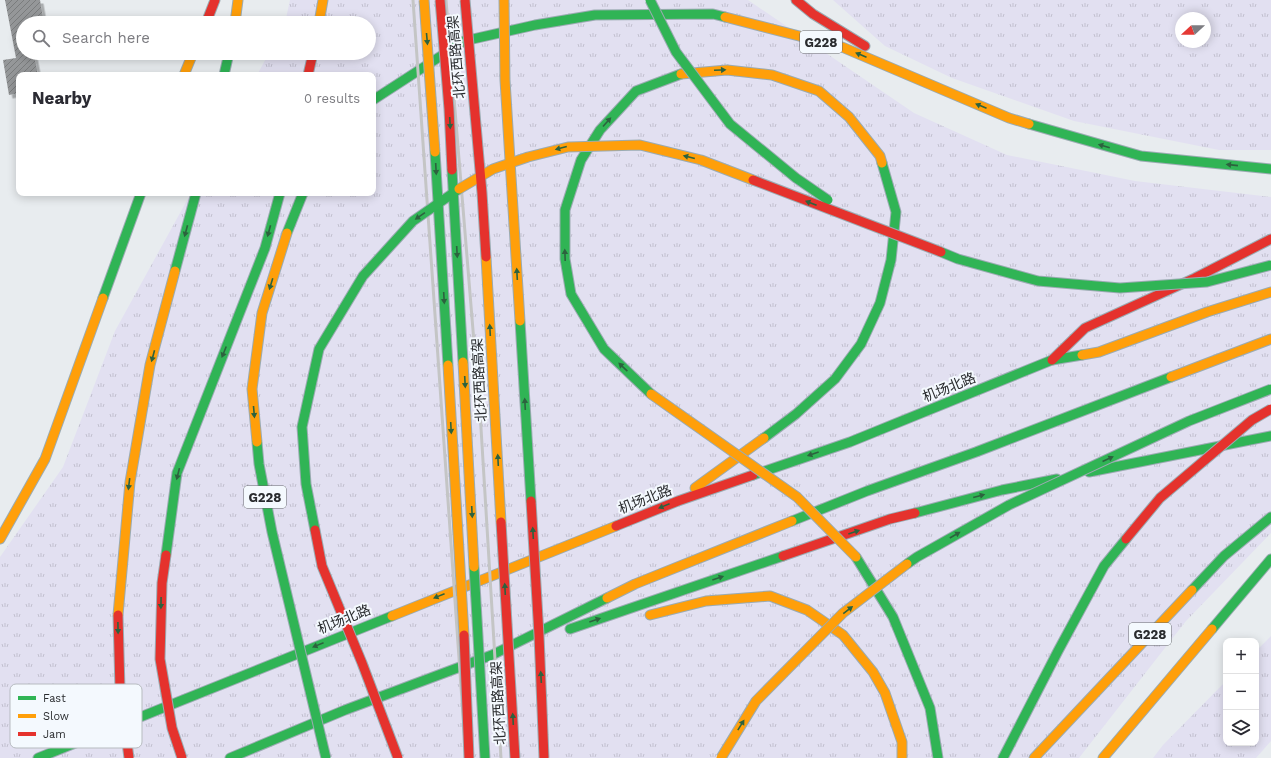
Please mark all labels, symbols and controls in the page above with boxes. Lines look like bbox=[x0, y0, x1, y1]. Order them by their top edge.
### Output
north arrow bbox=[1175, 12, 1211, 48]
street label: 北环西路高架 bbox=[444, 14, 468, 100]
search box bbox=[16, 16, 376, 60]
icon: search bbox=[30, 27, 52, 49]
text: Search here bbox=[62, 29, 150, 47]
road number: G228 bbox=[800, 31, 842, 53]
one-way arrow bbox=[423, 33, 430, 45]
one-way arrow bbox=[855, 52, 867, 58]
one-way arrow bbox=[714, 67, 726, 74]
text: Nearby bbox=[32, 88, 91, 108]
text: 0 results bbox=[304, 91, 360, 106]
one-way arrow bbox=[975, 103, 986, 109]
one-way arrow bbox=[447, 117, 454, 129]
one-way arrow bbox=[603, 117, 612, 127]
one-way arrow bbox=[1098, 143, 1110, 149]
one-way arrow bbox=[555, 146, 567, 152]
one-way arrow bbox=[683, 154, 695, 160]
one-way arrow bbox=[1226, 162, 1238, 169]
one-way arrow bbox=[432, 163, 439, 175]
one-way arrow bbox=[804, 199, 816, 205]
one-way arrow bbox=[415, 212, 425, 220]
one-way arrow bbox=[266, 224, 272, 237]
one-way arrow bbox=[183, 225, 189, 237]
one-way arrow bbox=[454, 246, 461, 258]
one-way arrow bbox=[562, 248, 568, 261]
one-way arrow bbox=[513, 268, 520, 280]
one-way arrow bbox=[268, 278, 274, 290]
one-way arrow bbox=[440, 292, 447, 304]
one-way arrow bbox=[487, 323, 493, 336]
street label: 北环西路高架 bbox=[469, 338, 489, 422]
one-way arrow bbox=[220, 347, 226, 359]
one-way arrow bbox=[149, 350, 155, 363]
one-way arrow bbox=[618, 363, 627, 372]
street label: 机场北路 bbox=[920, 369, 978, 405]
one-way arrow bbox=[461, 376, 468, 388]
one-way arrow bbox=[521, 398, 528, 410]
one-way arrow bbox=[251, 406, 258, 418]
one-way arrow bbox=[448, 422, 455, 434]
one-way arrow bbox=[806, 452, 818, 458]
one-way arrow bbox=[494, 454, 501, 466]
one-way arrow bbox=[1103, 456, 1114, 462]
one-way arrow bbox=[174, 468, 180, 480]
one-way arrow bbox=[126, 478, 133, 490]
street label: 机场北路 bbox=[616, 481, 674, 517]
road number: G228 bbox=[244, 486, 286, 508]
one-way arrow bbox=[973, 492, 985, 498]
one-way arrow bbox=[657, 504, 669, 510]
one-way arrow bbox=[468, 506, 475, 518]
one-way arrow bbox=[529, 527, 536, 539]
one-way arrow bbox=[848, 528, 860, 534]
one-way arrow bbox=[949, 532, 961, 539]
one-way arrow bbox=[712, 575, 724, 581]
one-way arrow bbox=[502, 583, 509, 595]
one-way arrow bbox=[432, 594, 444, 600]
one-way arrow bbox=[158, 597, 165, 609]
street label: 机场北路 bbox=[315, 601, 373, 637]
one-way arrow bbox=[843, 605, 854, 614]
one-way arrow bbox=[589, 617, 601, 623]
one-way arrow bbox=[115, 622, 121, 635]
road number: G228 bbox=[1129, 623, 1171, 645]
map controls bbox=[1223, 638, 1259, 746]
button: + bbox=[1223, 638, 1259, 674]
one-way arrow bbox=[313, 642, 324, 648]
street label: 北环西路高架 bbox=[488, 661, 508, 745]
one-way arrow bbox=[537, 671, 544, 683]
button: − bbox=[1223, 674, 1259, 710]
legend bbox=[10, 684, 142, 748]
text: Fast bbox=[43, 692, 66, 705]
text: Slow bbox=[43, 710, 69, 723]
button: layers bbox=[1223, 710, 1259, 746]
one-way arrow bbox=[510, 713, 517, 725]
one-way arrow bbox=[738, 719, 745, 731]
text: Jam bbox=[43, 728, 66, 741]

